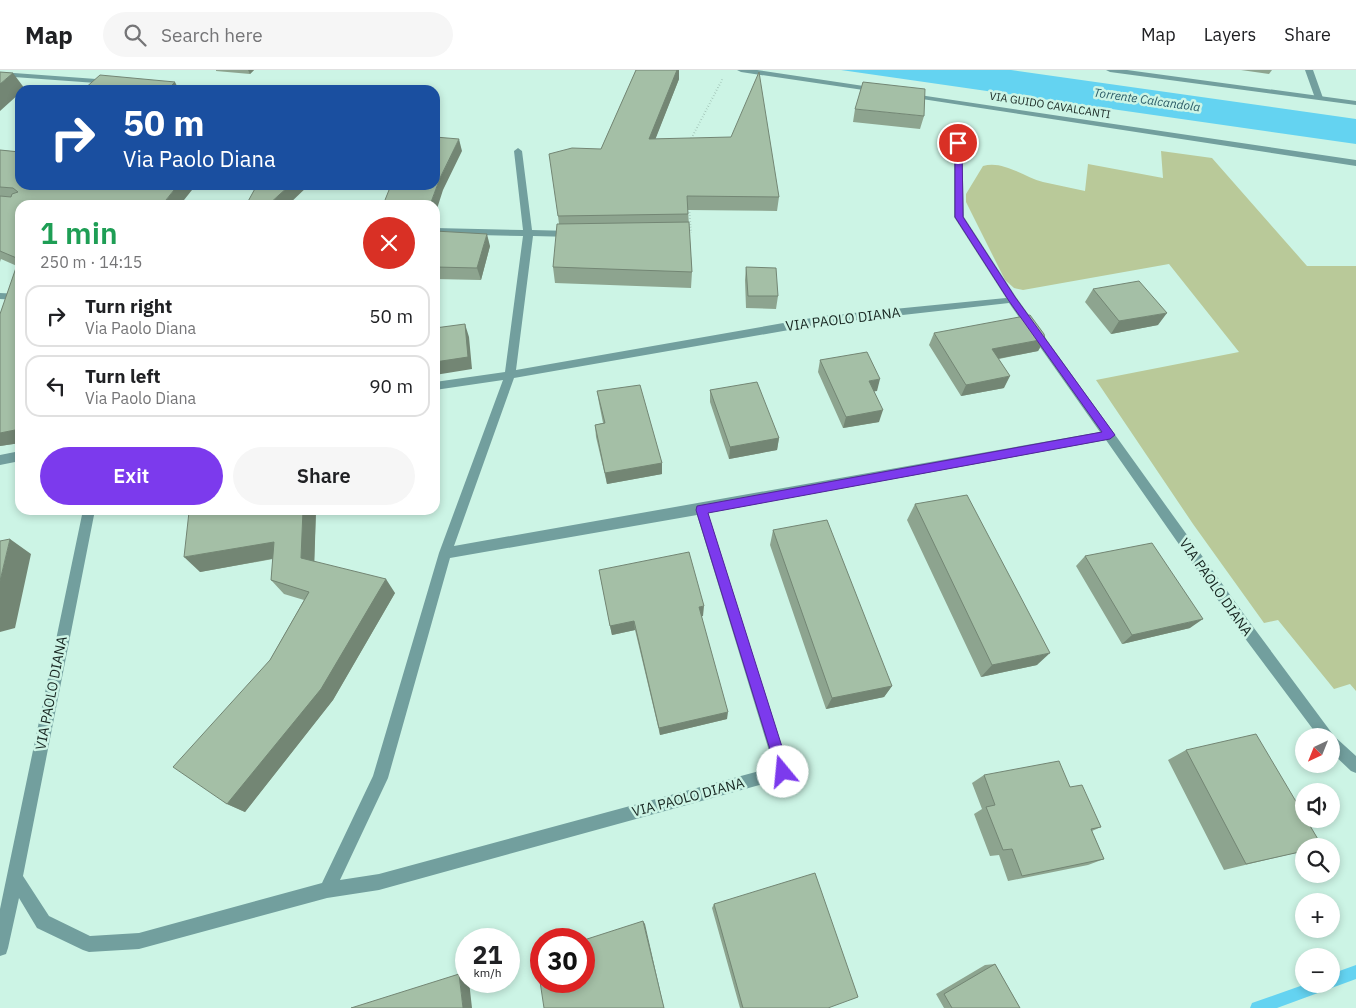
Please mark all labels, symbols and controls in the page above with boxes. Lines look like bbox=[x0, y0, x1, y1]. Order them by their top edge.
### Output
search box bbox=[103, 12, 453, 57]
text: Map bbox=[25, 19, 73, 51]
icon: search bbox=[121, 21, 149, 49]
text: Search here bbox=[161, 23, 263, 47]
text: Map bbox=[1141, 23, 1176, 46]
text: Layers bbox=[1204, 23, 1256, 46]
text: Share bbox=[1284, 23, 1331, 46]
water label: Torrente Calcandola bbox=[1093, 85, 1201, 114]
street label: VIA GUIDO CAVALCANTI bbox=[989, 89, 1111, 121]
text: 50 m bbox=[123, 100, 205, 146]
icon: right bbox=[40, 105, 105, 170]
pin bbox=[937, 122, 979, 164]
icon: arrive bbox=[944, 129, 972, 157]
text: Via Paolo Diana bbox=[123, 144, 276, 173]
text: 1 min bbox=[40, 213, 118, 252]
button: close bbox=[363, 217, 415, 269]
text: 250 m · 14:15 bbox=[40, 252, 142, 272]
text: Turn right bbox=[85, 294, 172, 318]
icon: right bbox=[42, 302, 70, 330]
street label: VIA PAOLO DIANA bbox=[785, 303, 901, 335]
text: 50 m bbox=[369, 304, 413, 328]
text: Via Paolo Diana bbox=[85, 318, 196, 338]
text: Turn left bbox=[85, 364, 161, 388]
icon: left bbox=[42, 372, 70, 400]
text: 90 m bbox=[369, 374, 413, 398]
text: Via Paolo Diana bbox=[85, 388, 196, 408]
button: Exit bbox=[40, 447, 223, 505]
button: Share bbox=[233, 447, 415, 505]
street label: VIA PAOLO DIANA bbox=[1175, 534, 1257, 640]
street label: VIA PAOLO DIANA bbox=[31, 635, 71, 751]
north arrow bbox=[1295, 728, 1340, 772]
map controls bbox=[1295, 728, 1340, 993]
position arrow bbox=[756, 745, 808, 797]
street label: VIA PAOLO DIANA bbox=[630, 773, 746, 821]
button: sound bbox=[1295, 783, 1340, 828]
button: search bbox=[1295, 838, 1340, 883]
button: + bbox=[1295, 893, 1340, 938]
speed limit sign: 30 bbox=[530, 928, 595, 993]
text: 21 bbox=[472, 938, 503, 971]
button: − bbox=[1295, 948, 1340, 993]
text: km/h bbox=[473, 965, 502, 980]

